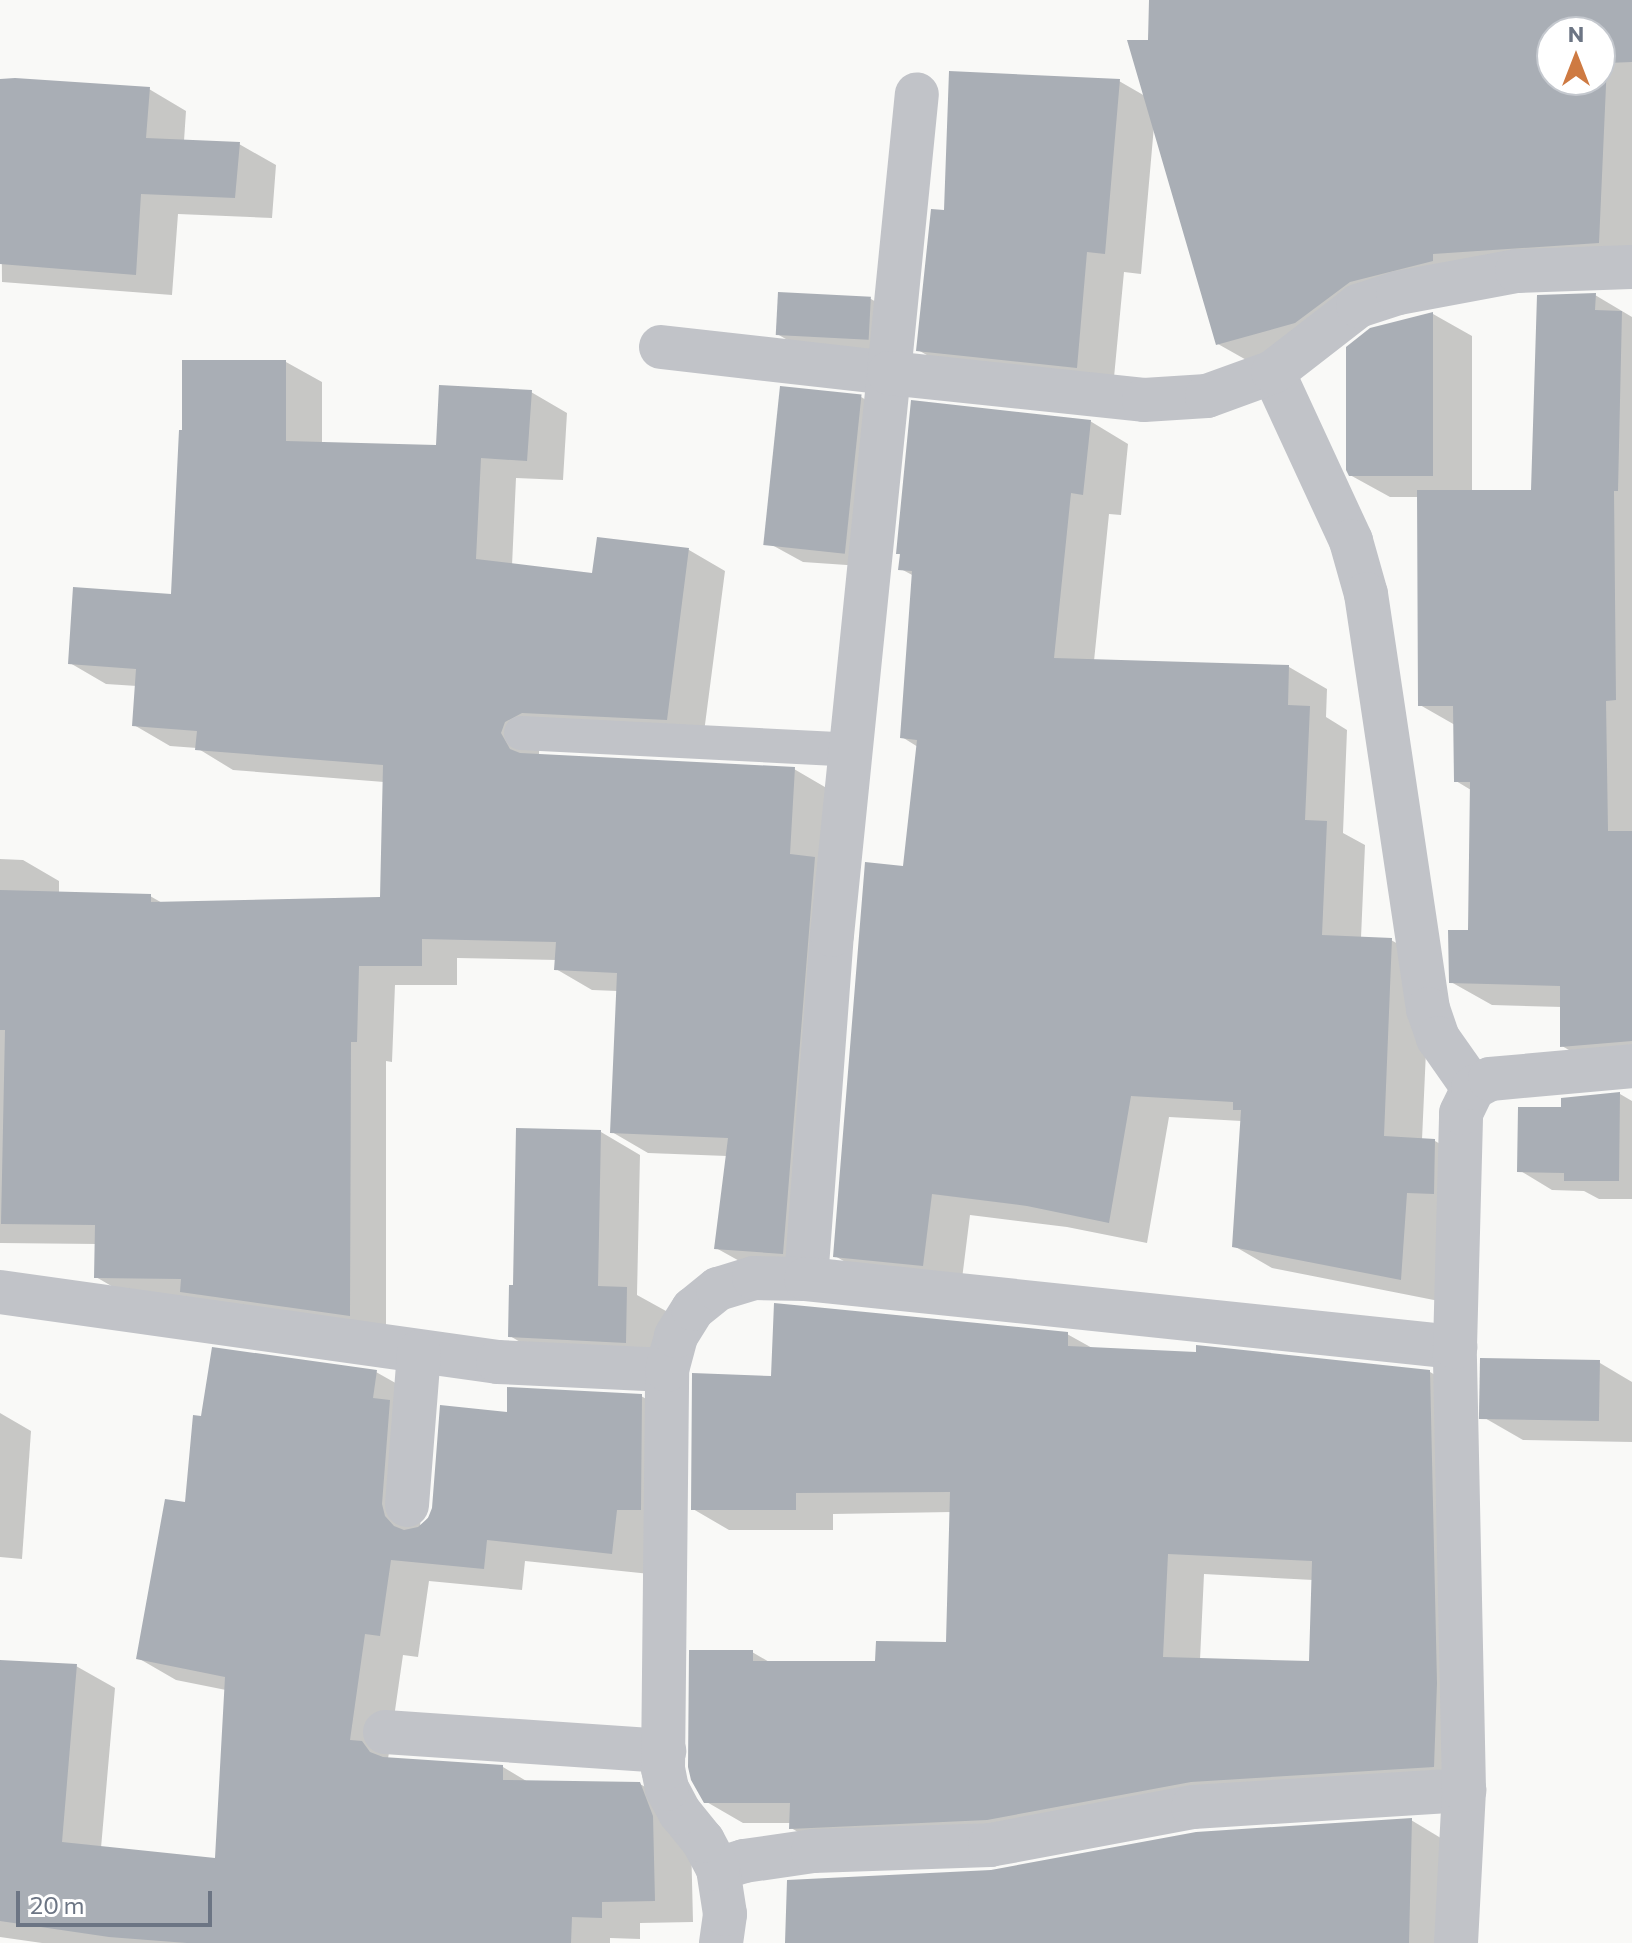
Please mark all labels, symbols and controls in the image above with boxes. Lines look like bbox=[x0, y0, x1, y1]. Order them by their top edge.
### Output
north arrow bbox=[1536, 16, 1616, 96]
text: N bbox=[1568, 20, 1584, 47]
scale bar bbox=[20, 1875, 216, 1925]
text: 20 m bbox=[30, 1890, 84, 1919]

